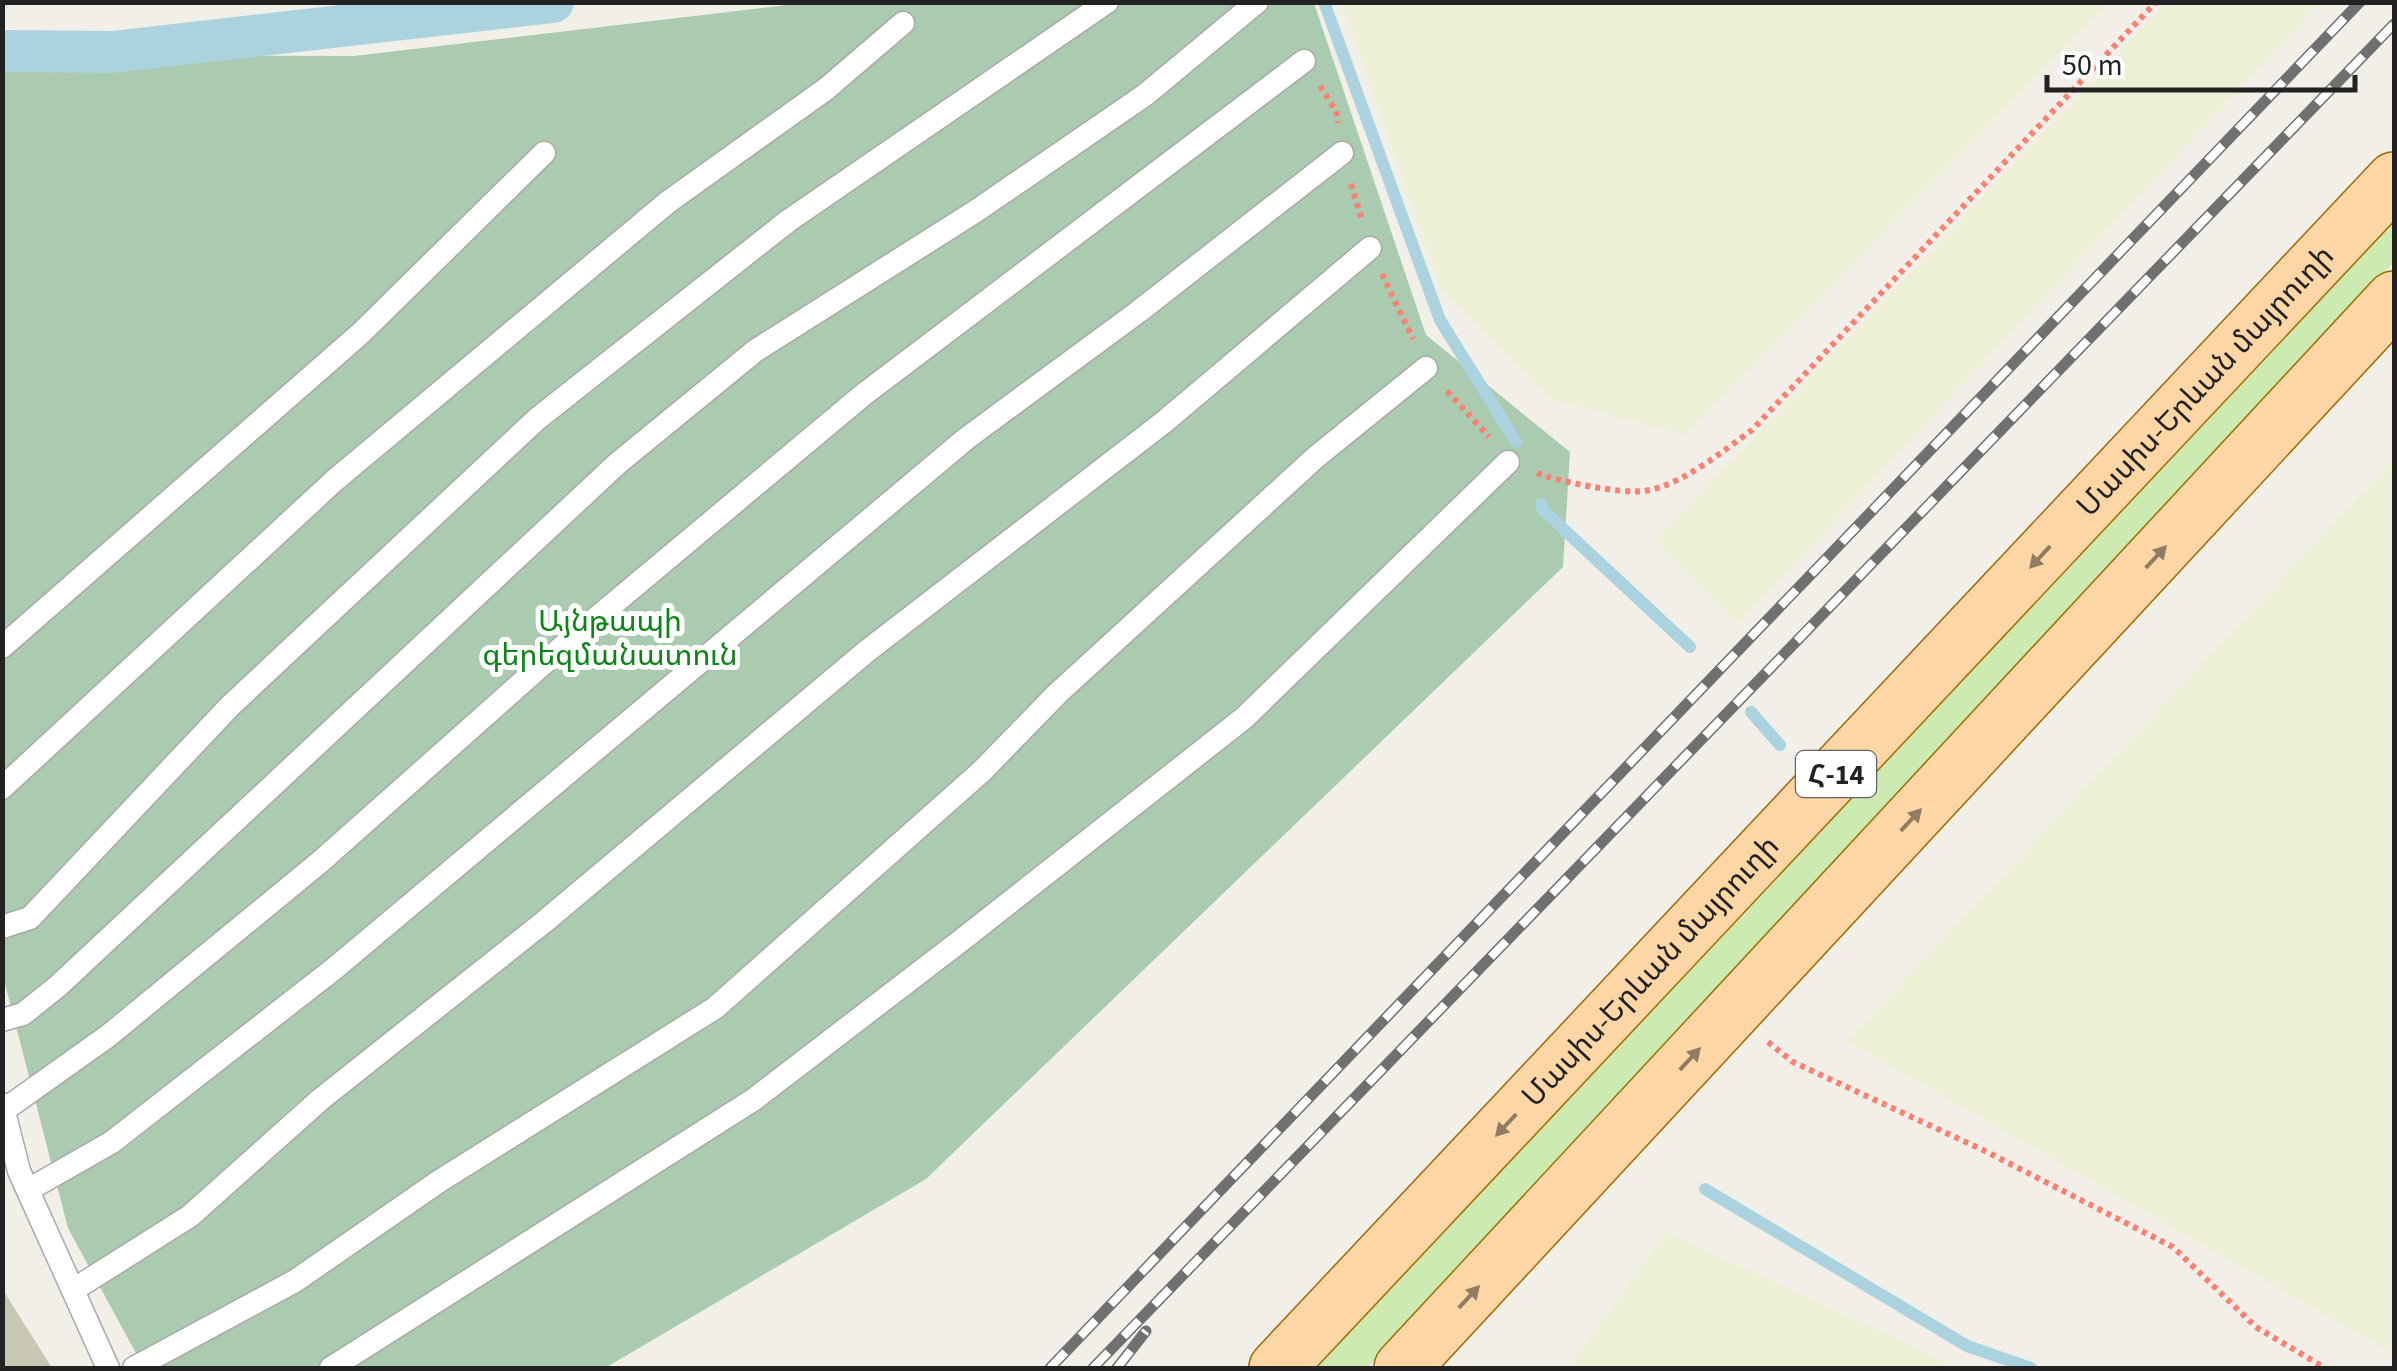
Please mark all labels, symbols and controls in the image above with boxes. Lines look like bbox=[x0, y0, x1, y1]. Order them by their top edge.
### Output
scale bar bbox=[2047, 30, 2354, 92]
text: 50 m bbox=[2062, 44, 2123, 87]
street label: Մասիս-Երևան մայրուղի bbox=[2067, 236, 2344, 527]
one-way arrow bbox=[2029, 545, 2052, 569]
one-way arrow bbox=[2144, 545, 2167, 569]
park label: Այնթապի գերեզմանատուն bbox=[482, 600, 738, 677]
road number: Հ-14 bbox=[1796, 751, 1876, 797]
one-way arrow bbox=[1899, 809, 1922, 833]
street label: Մասիս-Երևան մայրուղի bbox=[1512, 826, 1789, 1117]
one-way arrow bbox=[1678, 1047, 1701, 1071]
one-way arrow bbox=[1495, 1113, 1518, 1137]
one-way arrow bbox=[1457, 1285, 1480, 1309]

